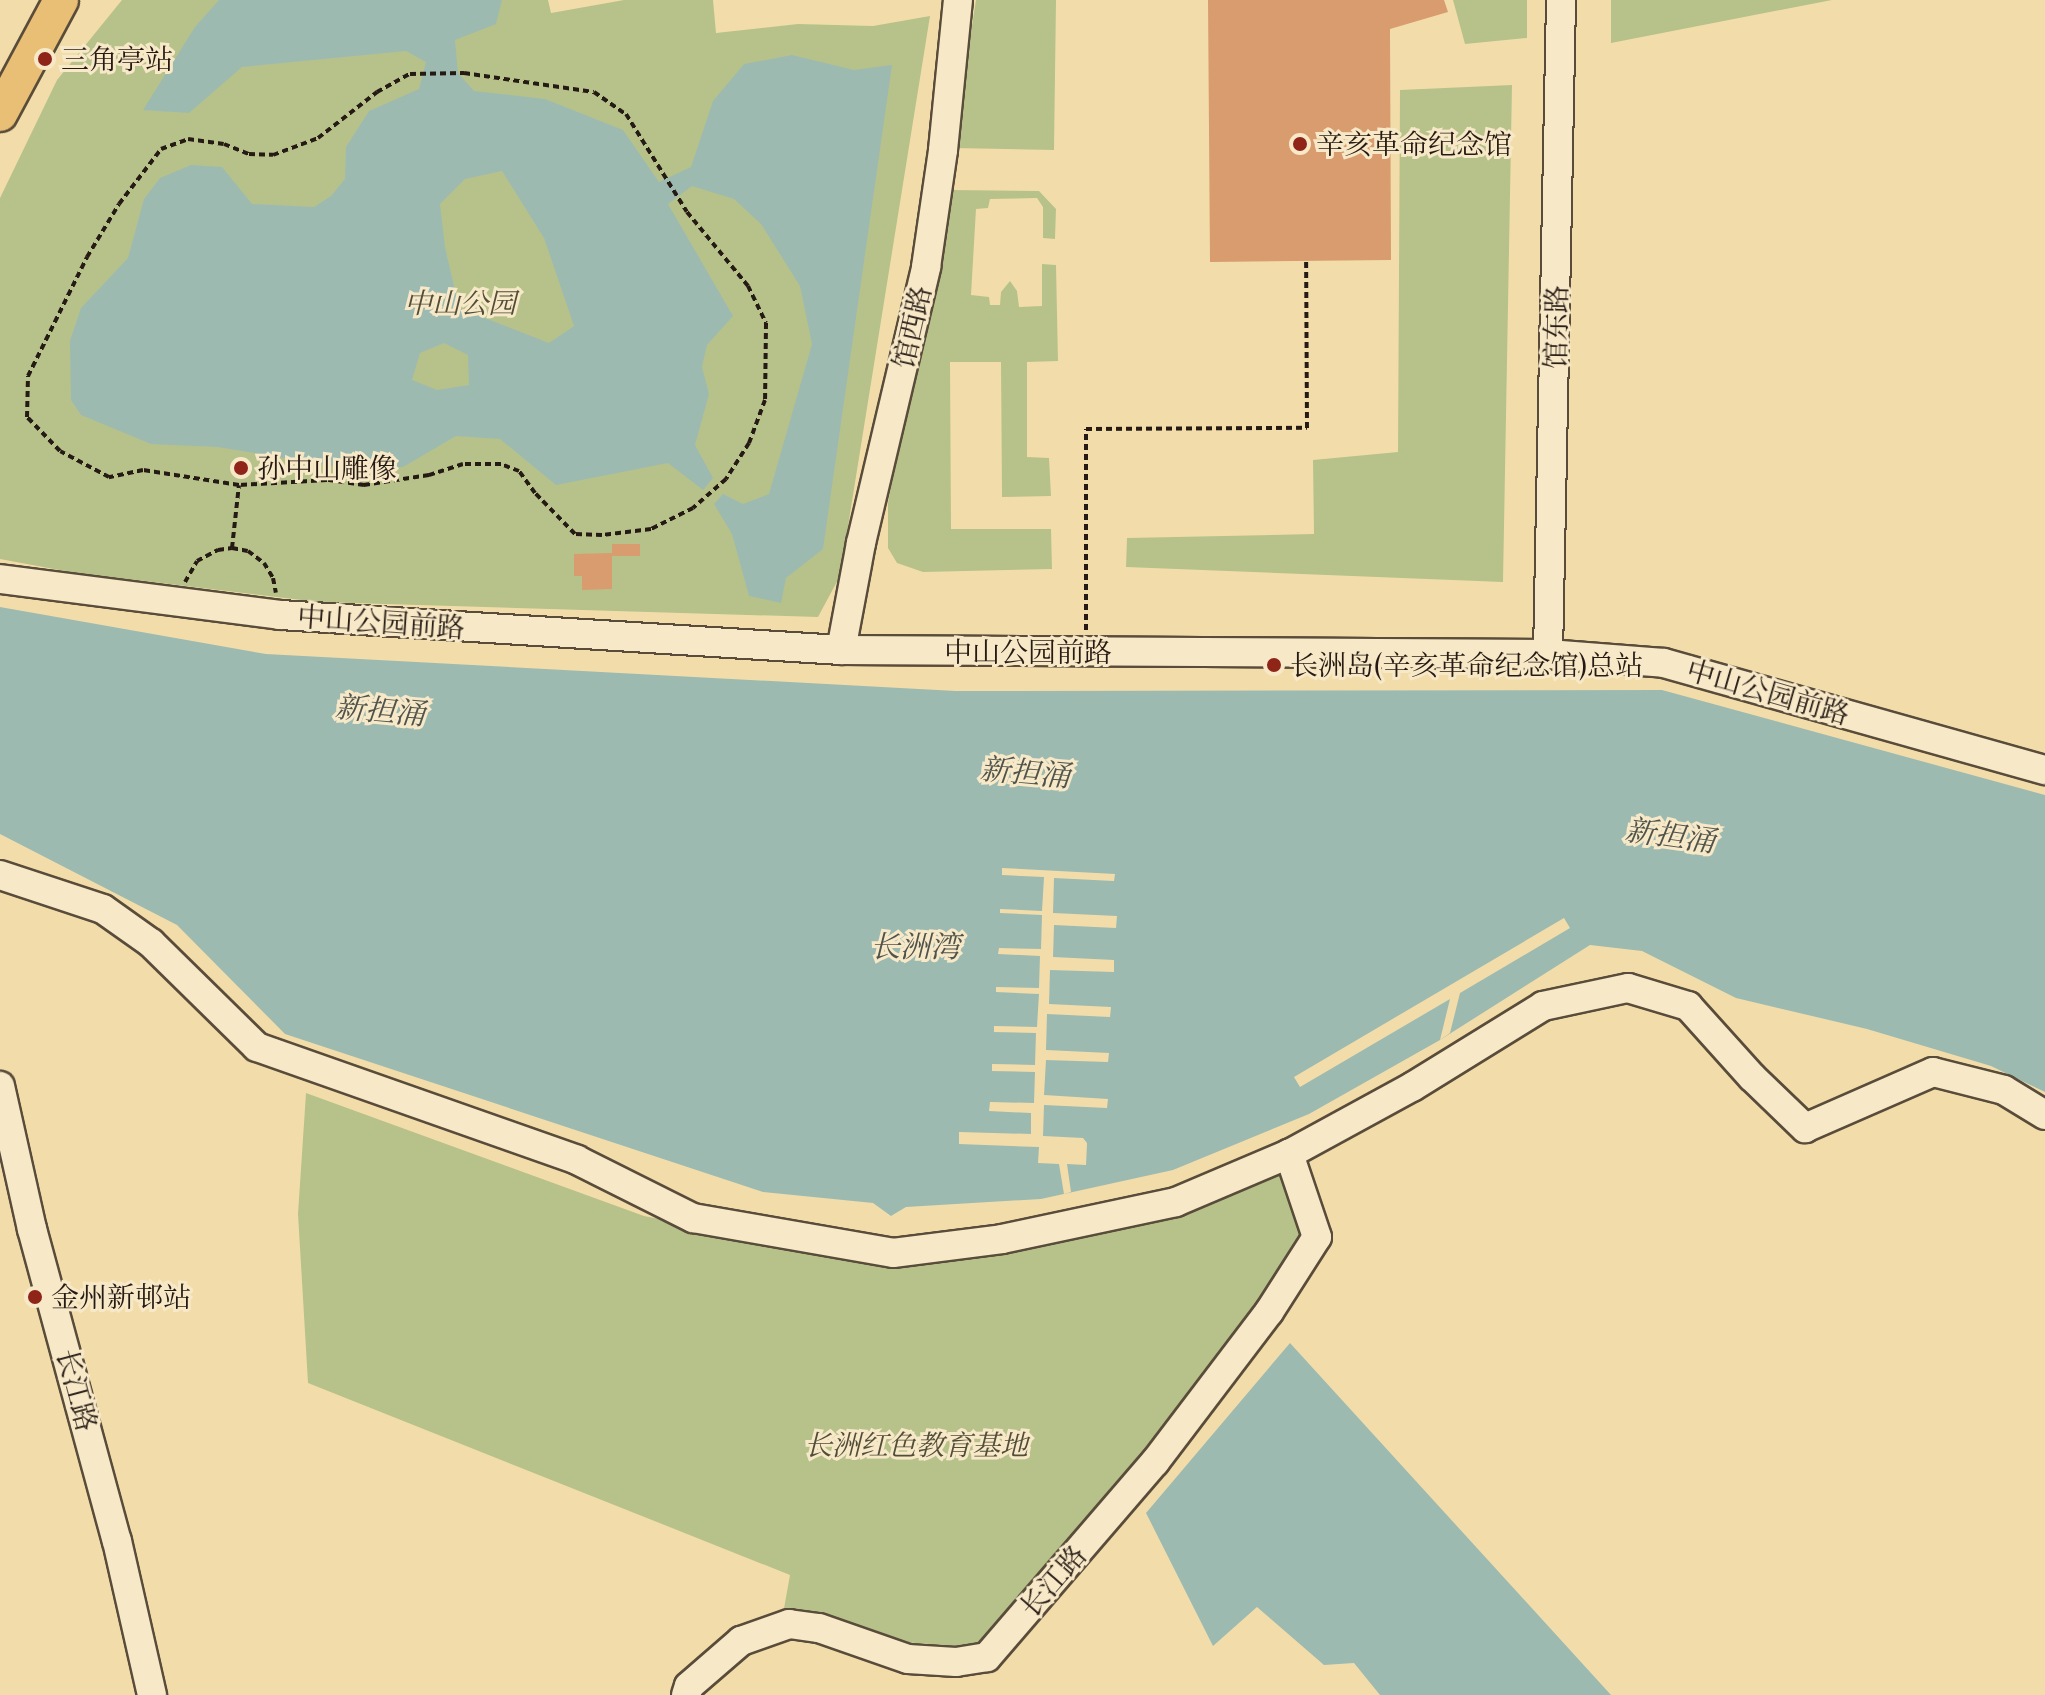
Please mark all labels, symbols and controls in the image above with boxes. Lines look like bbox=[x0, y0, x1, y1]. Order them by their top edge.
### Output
place label: 三角亭站 bbox=[61, 42, 173, 76]
marker: 三角亭站 bbox=[36, 50, 54, 68]
place label: 辛亥革命纪念馆 bbox=[1316, 127, 1512, 161]
marker: 辛亥革命纪念馆 bbox=[1291, 135, 1309, 153]
street label: 馆西路 bbox=[886, 282, 938, 372]
street label: 馆东路 bbox=[1538, 285, 1574, 369]
park label: 中山公园 bbox=[404, 286, 516, 320]
place label: 孙中山雕像 bbox=[257, 451, 397, 485]
marker: 孙中山雕像 bbox=[232, 459, 250, 477]
street label: 中山公园前路 bbox=[296, 599, 466, 645]
street label: 中山公园前路 bbox=[944, 635, 1112, 669]
place label: 长洲岛(辛亥革命纪念馆)总站 bbox=[1290, 648, 1643, 682]
street label: 中山公园前路 bbox=[1683, 653, 1853, 731]
marker: 长洲岛(辛亥革命纪念馆)总站 bbox=[1265, 656, 1283, 674]
water label: 新担涌 bbox=[334, 689, 426, 733]
water label: 新担涌 bbox=[979, 751, 1071, 795]
water label: 新担涌 bbox=[1623, 812, 1717, 860]
water label: 长洲湾 bbox=[870, 929, 960, 965]
place label: 金州新邨站 bbox=[51, 1280, 191, 1314]
marker: 金州新邨站 bbox=[26, 1288, 44, 1306]
street label: 长江路 bbox=[50, 1345, 104, 1435]
park label: 长洲红色教育基地 bbox=[804, 1428, 1028, 1462]
street label: 长江路 bbox=[1013, 1538, 1093, 1624]

